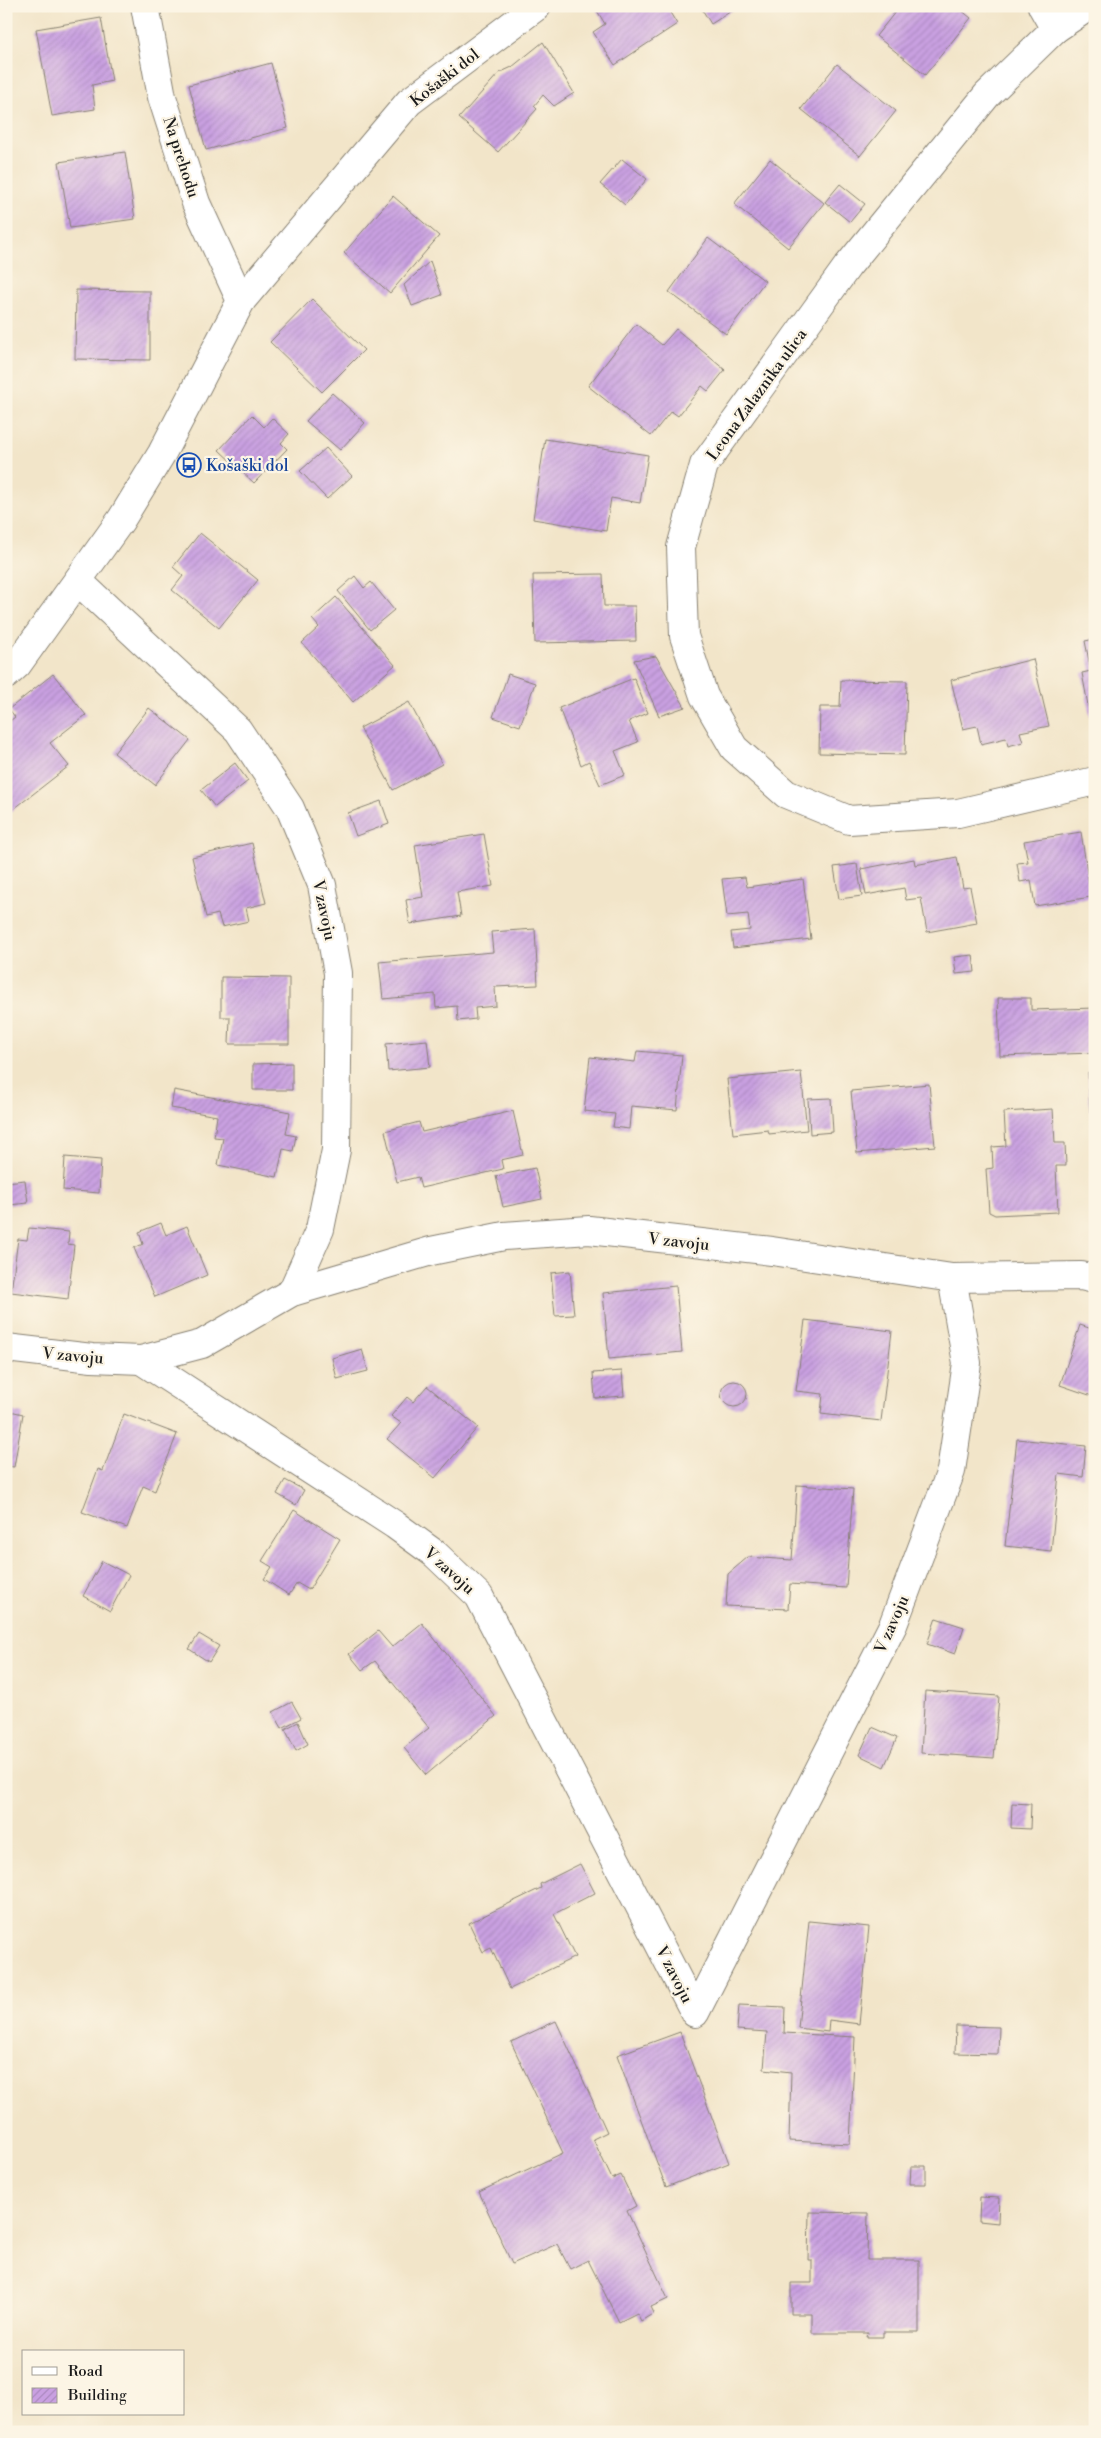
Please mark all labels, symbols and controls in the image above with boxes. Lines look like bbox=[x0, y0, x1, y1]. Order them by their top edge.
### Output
street label: Košaški dol bbox=[406, 44, 483, 111]
street label: Na prehodu bbox=[159, 114, 204, 200]
street label: Leona Zalaznika ulica bbox=[702, 324, 812, 464]
bus stop icon: Košaški dol bbox=[176, 452, 202, 478]
place label: Košaški dol bbox=[206, 456, 289, 476]
street label: V zavoju bbox=[308, 877, 340, 942]
street label: V zavoju bbox=[646, 1229, 710, 1255]
street label: V zavoju bbox=[40, 1343, 104, 1369]
street label: V zavoju bbox=[419, 1542, 479, 1599]
street label: V zavoju bbox=[870, 1592, 914, 1657]
street label: V zavoju bbox=[651, 1942, 697, 2006]
legend bbox=[22, 2350, 185, 2416]
text: Road bbox=[68, 2362, 103, 2381]
text: Building bbox=[67, 2386, 127, 2405]

